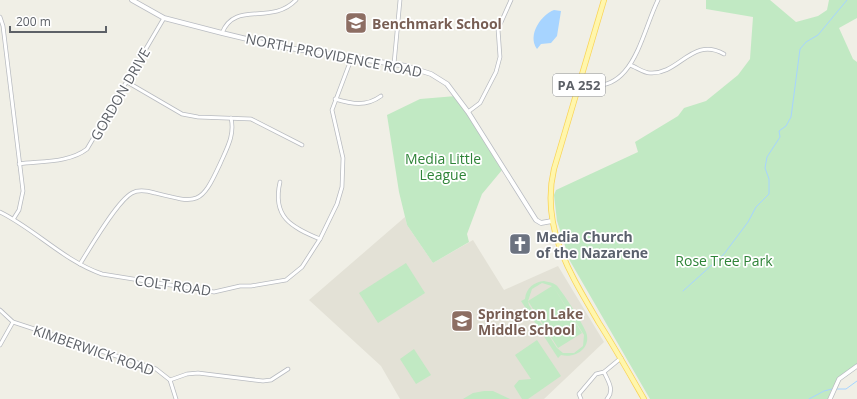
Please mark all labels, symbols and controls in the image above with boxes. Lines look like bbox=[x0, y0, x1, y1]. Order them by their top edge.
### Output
scale bar bbox=[10, 8, 106, 34]
school or university icon: Benchmark School bbox=[343, 10, 369, 36]
text: 200 m bbox=[16, 13, 51, 30]
place label: Benchmark School bbox=[372, 14, 502, 33]
street label: NORTH PROVIDENCE ROAD bbox=[244, 29, 424, 81]
street label: GORDON DRIVE bbox=[86, 44, 154, 144]
road number: PA 252 bbox=[553, 74, 605, 96]
park label: Media Little League bbox=[405, 149, 481, 184]
place label: Media Church of the Nazarene bbox=[536, 227, 648, 262]
church icon: Media Church of the Nazarene bbox=[507, 231, 533, 257]
park label: Rose Tree Park bbox=[675, 251, 773, 270]
street label: COLT ROAD bbox=[134, 270, 212, 300]
place label: Springton Lake Middle School bbox=[478, 304, 583, 339]
school or university icon: Springton Lake Middle School bbox=[449, 308, 475, 334]
street label: KIMBERWICK ROAD bbox=[31, 320, 157, 380]

